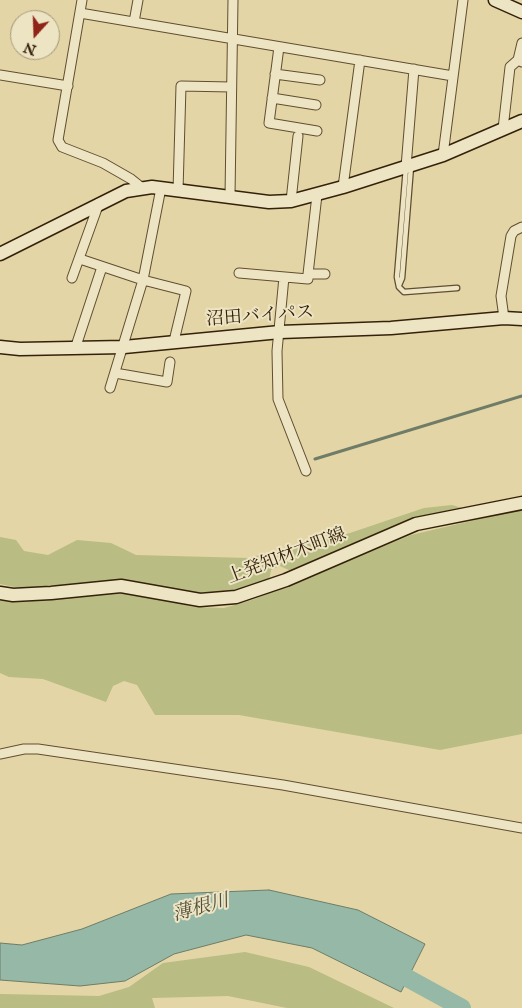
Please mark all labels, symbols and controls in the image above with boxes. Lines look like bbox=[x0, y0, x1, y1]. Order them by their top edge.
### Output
north arrow bbox=[10, 10, 60, 60]
text: N bbox=[21, 38, 39, 59]
street label: 沼田バイパス bbox=[205, 302, 315, 332]
street label: 上発知材木町線 bbox=[224, 524, 350, 590]
water label: 薄根川 bbox=[171, 891, 231, 927]

